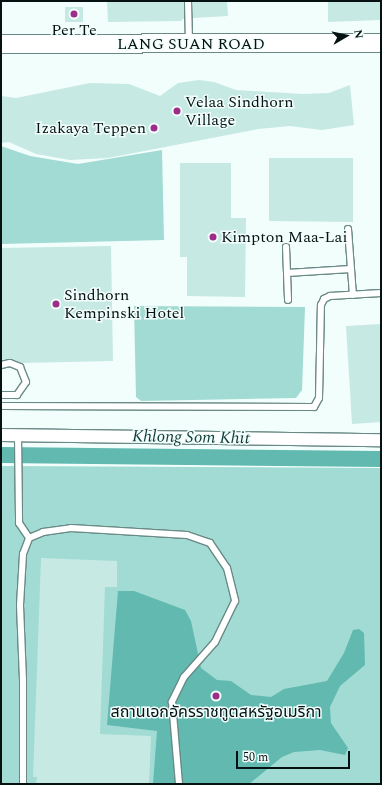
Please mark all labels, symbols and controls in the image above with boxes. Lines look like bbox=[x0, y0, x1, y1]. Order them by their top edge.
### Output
marker: Per Te bbox=[69, 9, 79, 19]
north arrow bbox=[326, 16, 366, 56]
place label: Per Te bbox=[51, 20, 97, 40]
text: N bbox=[349, 28, 367, 40]
street label: LANG SUAN ROAD bbox=[117, 34, 265, 54]
place label: Velaa Sindhorn Village bbox=[185, 92, 294, 130]
marker: Velaa Sindhorn Village bbox=[172, 106, 182, 116]
place label: Izakaya Teppen bbox=[35, 118, 146, 138]
marker: Izakaya Teppen bbox=[149, 123, 159, 133]
place label: Kimpton Maa-Lai bbox=[221, 227, 347, 247]
marker: Kimpton Maa-Lai bbox=[208, 232, 218, 242]
place label: Sindhorn Kempinski Hotel bbox=[64, 285, 184, 323]
marker: Sindhorn Kempinski Hotel bbox=[51, 299, 61, 309]
water label: Khlong Som Khit bbox=[132, 427, 250, 449]
marker: สถานเอกอัครราชทูตสหรัฐอเมริกา bbox=[211, 691, 221, 701]
place label: สถานเอกอัครราชทูตสหรัฐอเมริกา bbox=[110, 702, 322, 722]
scale bar bbox=[238, 743, 352, 769]
text: 50 m bbox=[243, 748, 268, 767]

